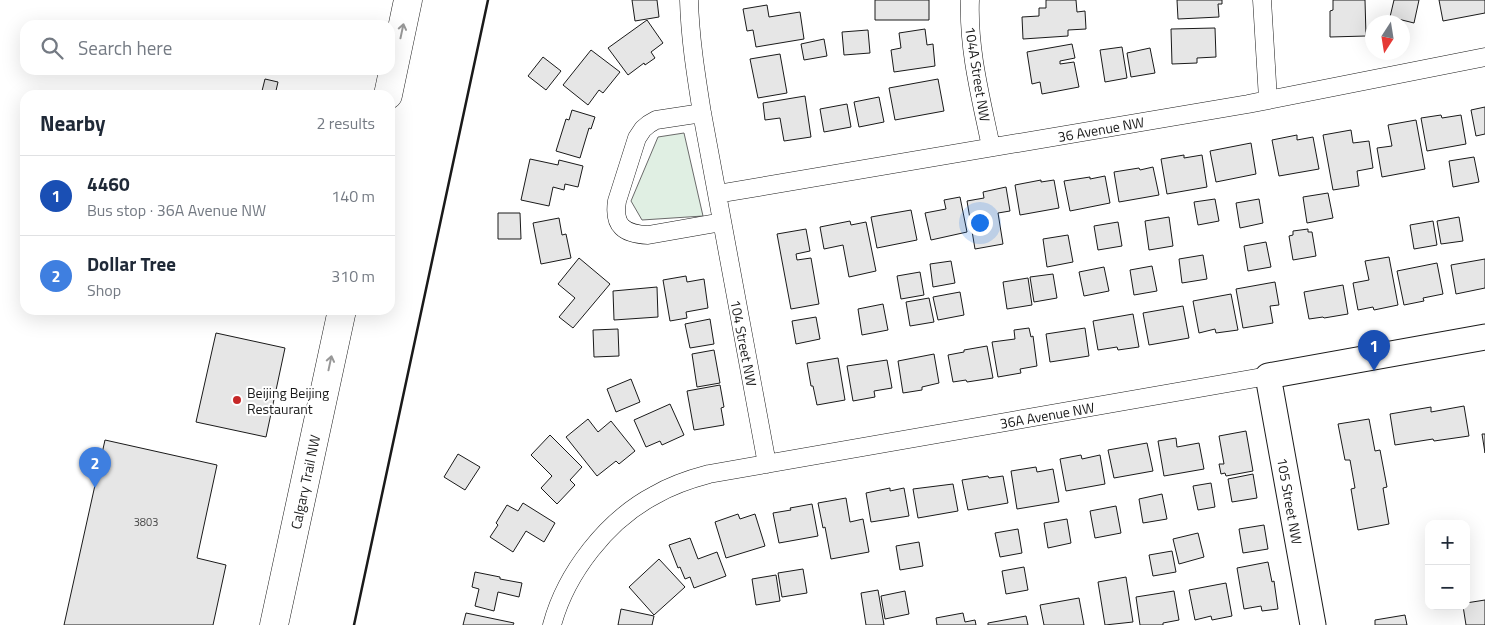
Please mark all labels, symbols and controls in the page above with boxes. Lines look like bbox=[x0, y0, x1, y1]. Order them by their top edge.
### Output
north arrow bbox=[1365, 15, 1410, 60]
search box bbox=[20, 20, 395, 75]
one-way arrow bbox=[398, 23, 407, 39]
street label: 104A Street NW bbox=[960, 25, 996, 123]
text: Search here bbox=[78, 33, 172, 62]
icon: search bbox=[38, 34, 66, 62]
text: Nearby bbox=[40, 107, 105, 139]
text: 2 results bbox=[316, 111, 375, 135]
street label: 36 Avenue NW bbox=[1056, 111, 1146, 147]
text: 4460 bbox=[87, 169, 130, 198]
text: 1 bbox=[52, 184, 60, 208]
text: 140 m bbox=[331, 184, 375, 208]
text: Bus stop · 36A Avenue NW bbox=[87, 198, 266, 222]
your location bbox=[967, 210, 993, 236]
text: Dollar Tree bbox=[87, 249, 176, 278]
text: 2 bbox=[52, 264, 60, 288]
text: 310 m bbox=[331, 264, 375, 288]
text: Shop bbox=[87, 278, 121, 302]
street label: 104 Street NW bbox=[725, 298, 763, 388]
pin: 1 bbox=[1358, 330, 1390, 371]
one-way arrow bbox=[326, 356, 336, 372]
place label: Beijing Beijing Restaurant bbox=[247, 382, 329, 419]
marker: Beijing Beijing Restaurant bbox=[231, 394, 243, 406]
street label: 36A Avenue NW bbox=[998, 396, 1096, 434]
street label: Calgary Trail NW bbox=[285, 433, 325, 531]
pin: 2 bbox=[79, 447, 111, 488]
street label: 105 Street NW bbox=[1272, 456, 1308, 546]
house number: 3803 bbox=[134, 514, 158, 530]
map controls bbox=[1425, 520, 1470, 610]
button: + bbox=[1425, 520, 1470, 565]
button: − bbox=[1425, 565, 1470, 610]

